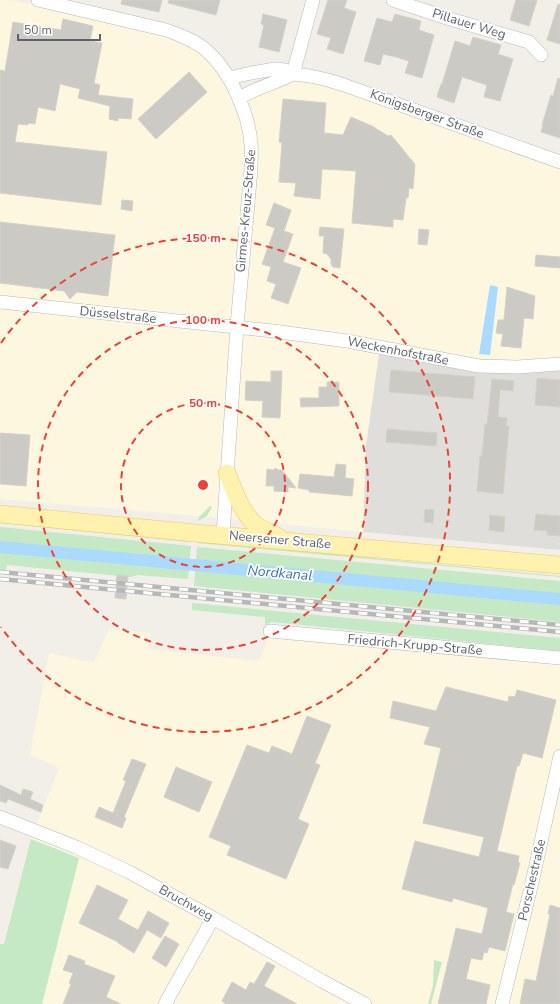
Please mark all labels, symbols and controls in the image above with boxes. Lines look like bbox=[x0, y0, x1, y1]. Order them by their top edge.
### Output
street label: Pillauer Weg bbox=[430, 4, 508, 44]
scale bar bbox=[18, 16, 100, 42]
text: 50 m bbox=[24, 22, 52, 38]
street label: Königsberger Straße bbox=[368, 85, 487, 143]
street label: Girmes-Kreuz-Straße bbox=[232, 149, 260, 273]
text: 150 m bbox=[185, 230, 221, 246]
street label: Düsselstraße bbox=[79, 302, 157, 328]
text: 100 m bbox=[185, 312, 221, 328]
street label: Weckenhofstraße bbox=[346, 332, 450, 370]
text: 50 m bbox=[189, 395, 217, 411]
centre of rings bbox=[196, 478, 210, 492]
street label: Neersener Straße bbox=[228, 527, 332, 553]
water label: Nordkanal bbox=[247, 561, 313, 585]
street label: Friedrich-Krupp-Straße bbox=[347, 630, 483, 660]
street label: Porschestraße bbox=[514, 837, 550, 923]
street label: Bruchweg bbox=[156, 881, 216, 925]

